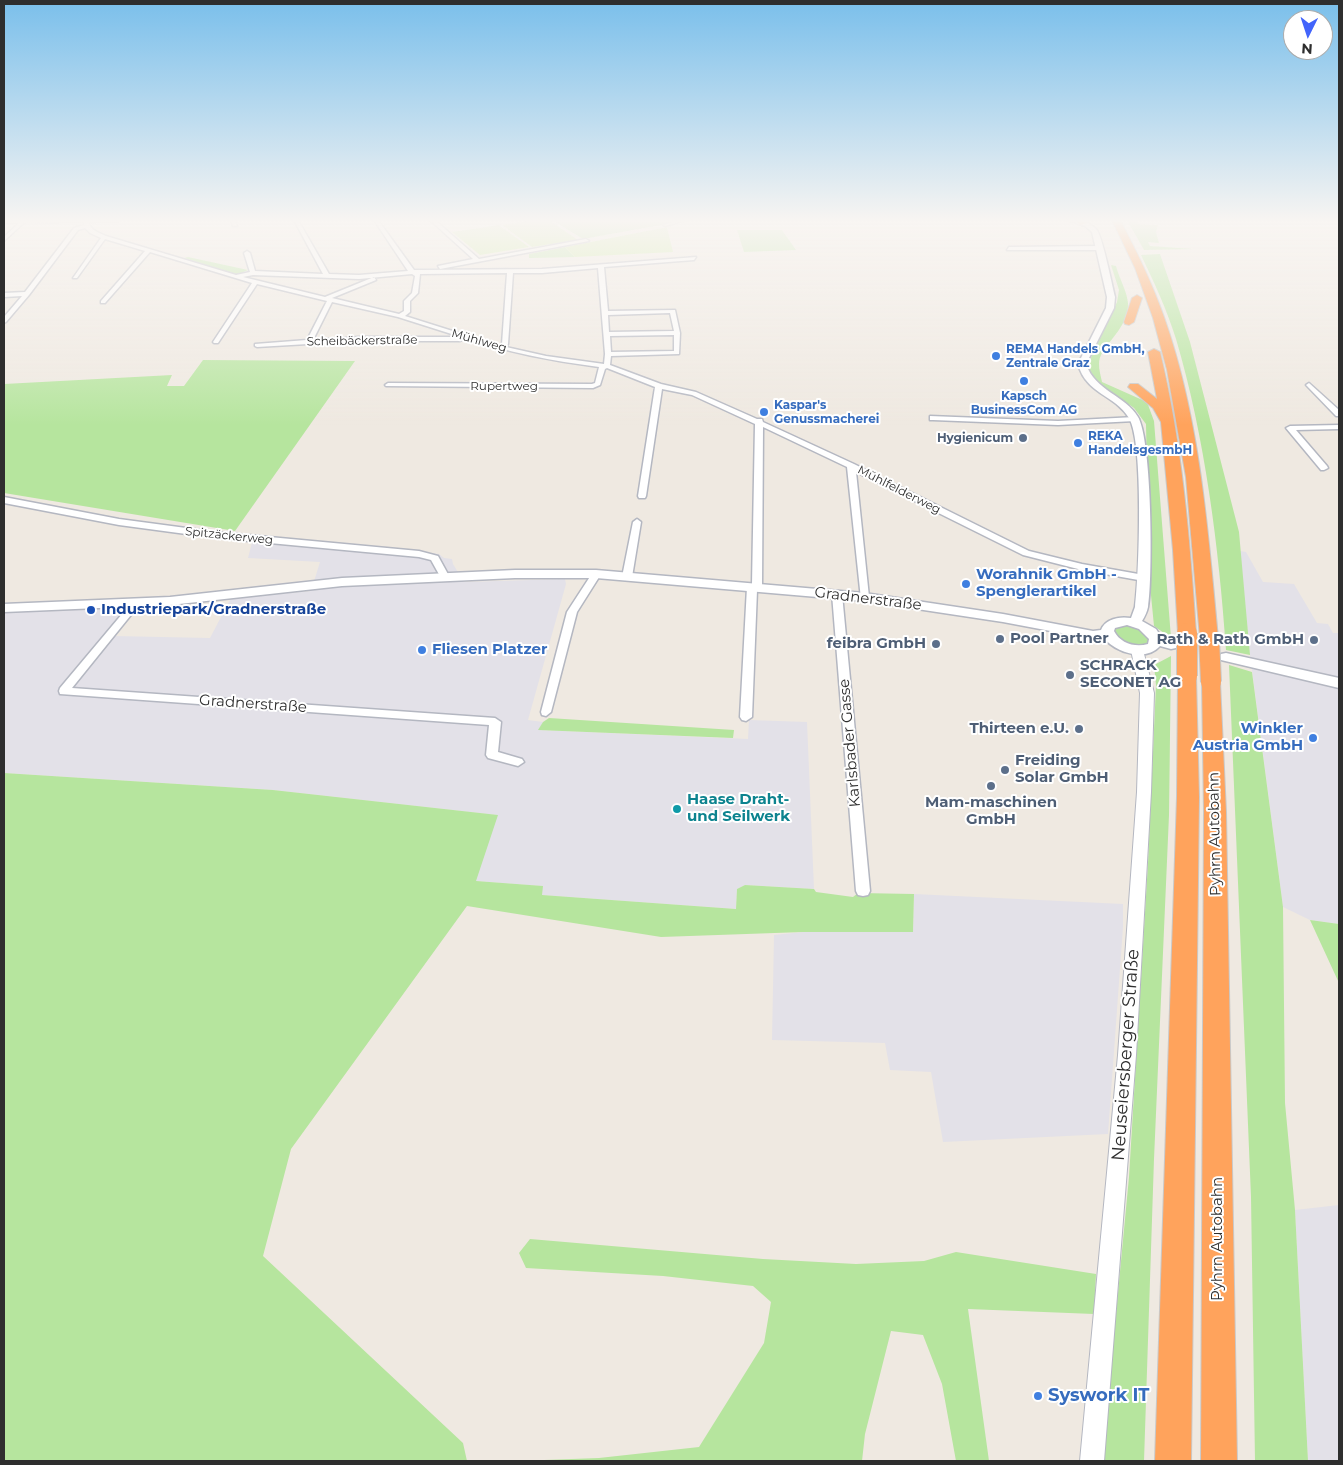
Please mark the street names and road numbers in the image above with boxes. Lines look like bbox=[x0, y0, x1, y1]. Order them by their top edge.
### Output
street label: Mühlweg bbox=[450, 326, 508, 356]
street label: Scheibäckerstraße bbox=[306, 333, 418, 349]
street label: Rupertweg bbox=[470, 379, 538, 393]
street label: Mühlfelderweg bbox=[855, 463, 943, 517]
street label: Spitzäckerweg bbox=[184, 524, 274, 548]
street label: Gradnerstraße bbox=[813, 583, 923, 615]
street label: Karlsbader Gasse bbox=[835, 678, 865, 808]
street label: Gradnerstraße bbox=[199, 691, 307, 717]
street label: Pyhrn Autobahn bbox=[1205, 772, 1225, 896]
street label: Neuseiersberger Straße bbox=[1108, 948, 1144, 1162]
street label: Pyhrn Autobahn bbox=[1209, 1177, 1227, 1301]

